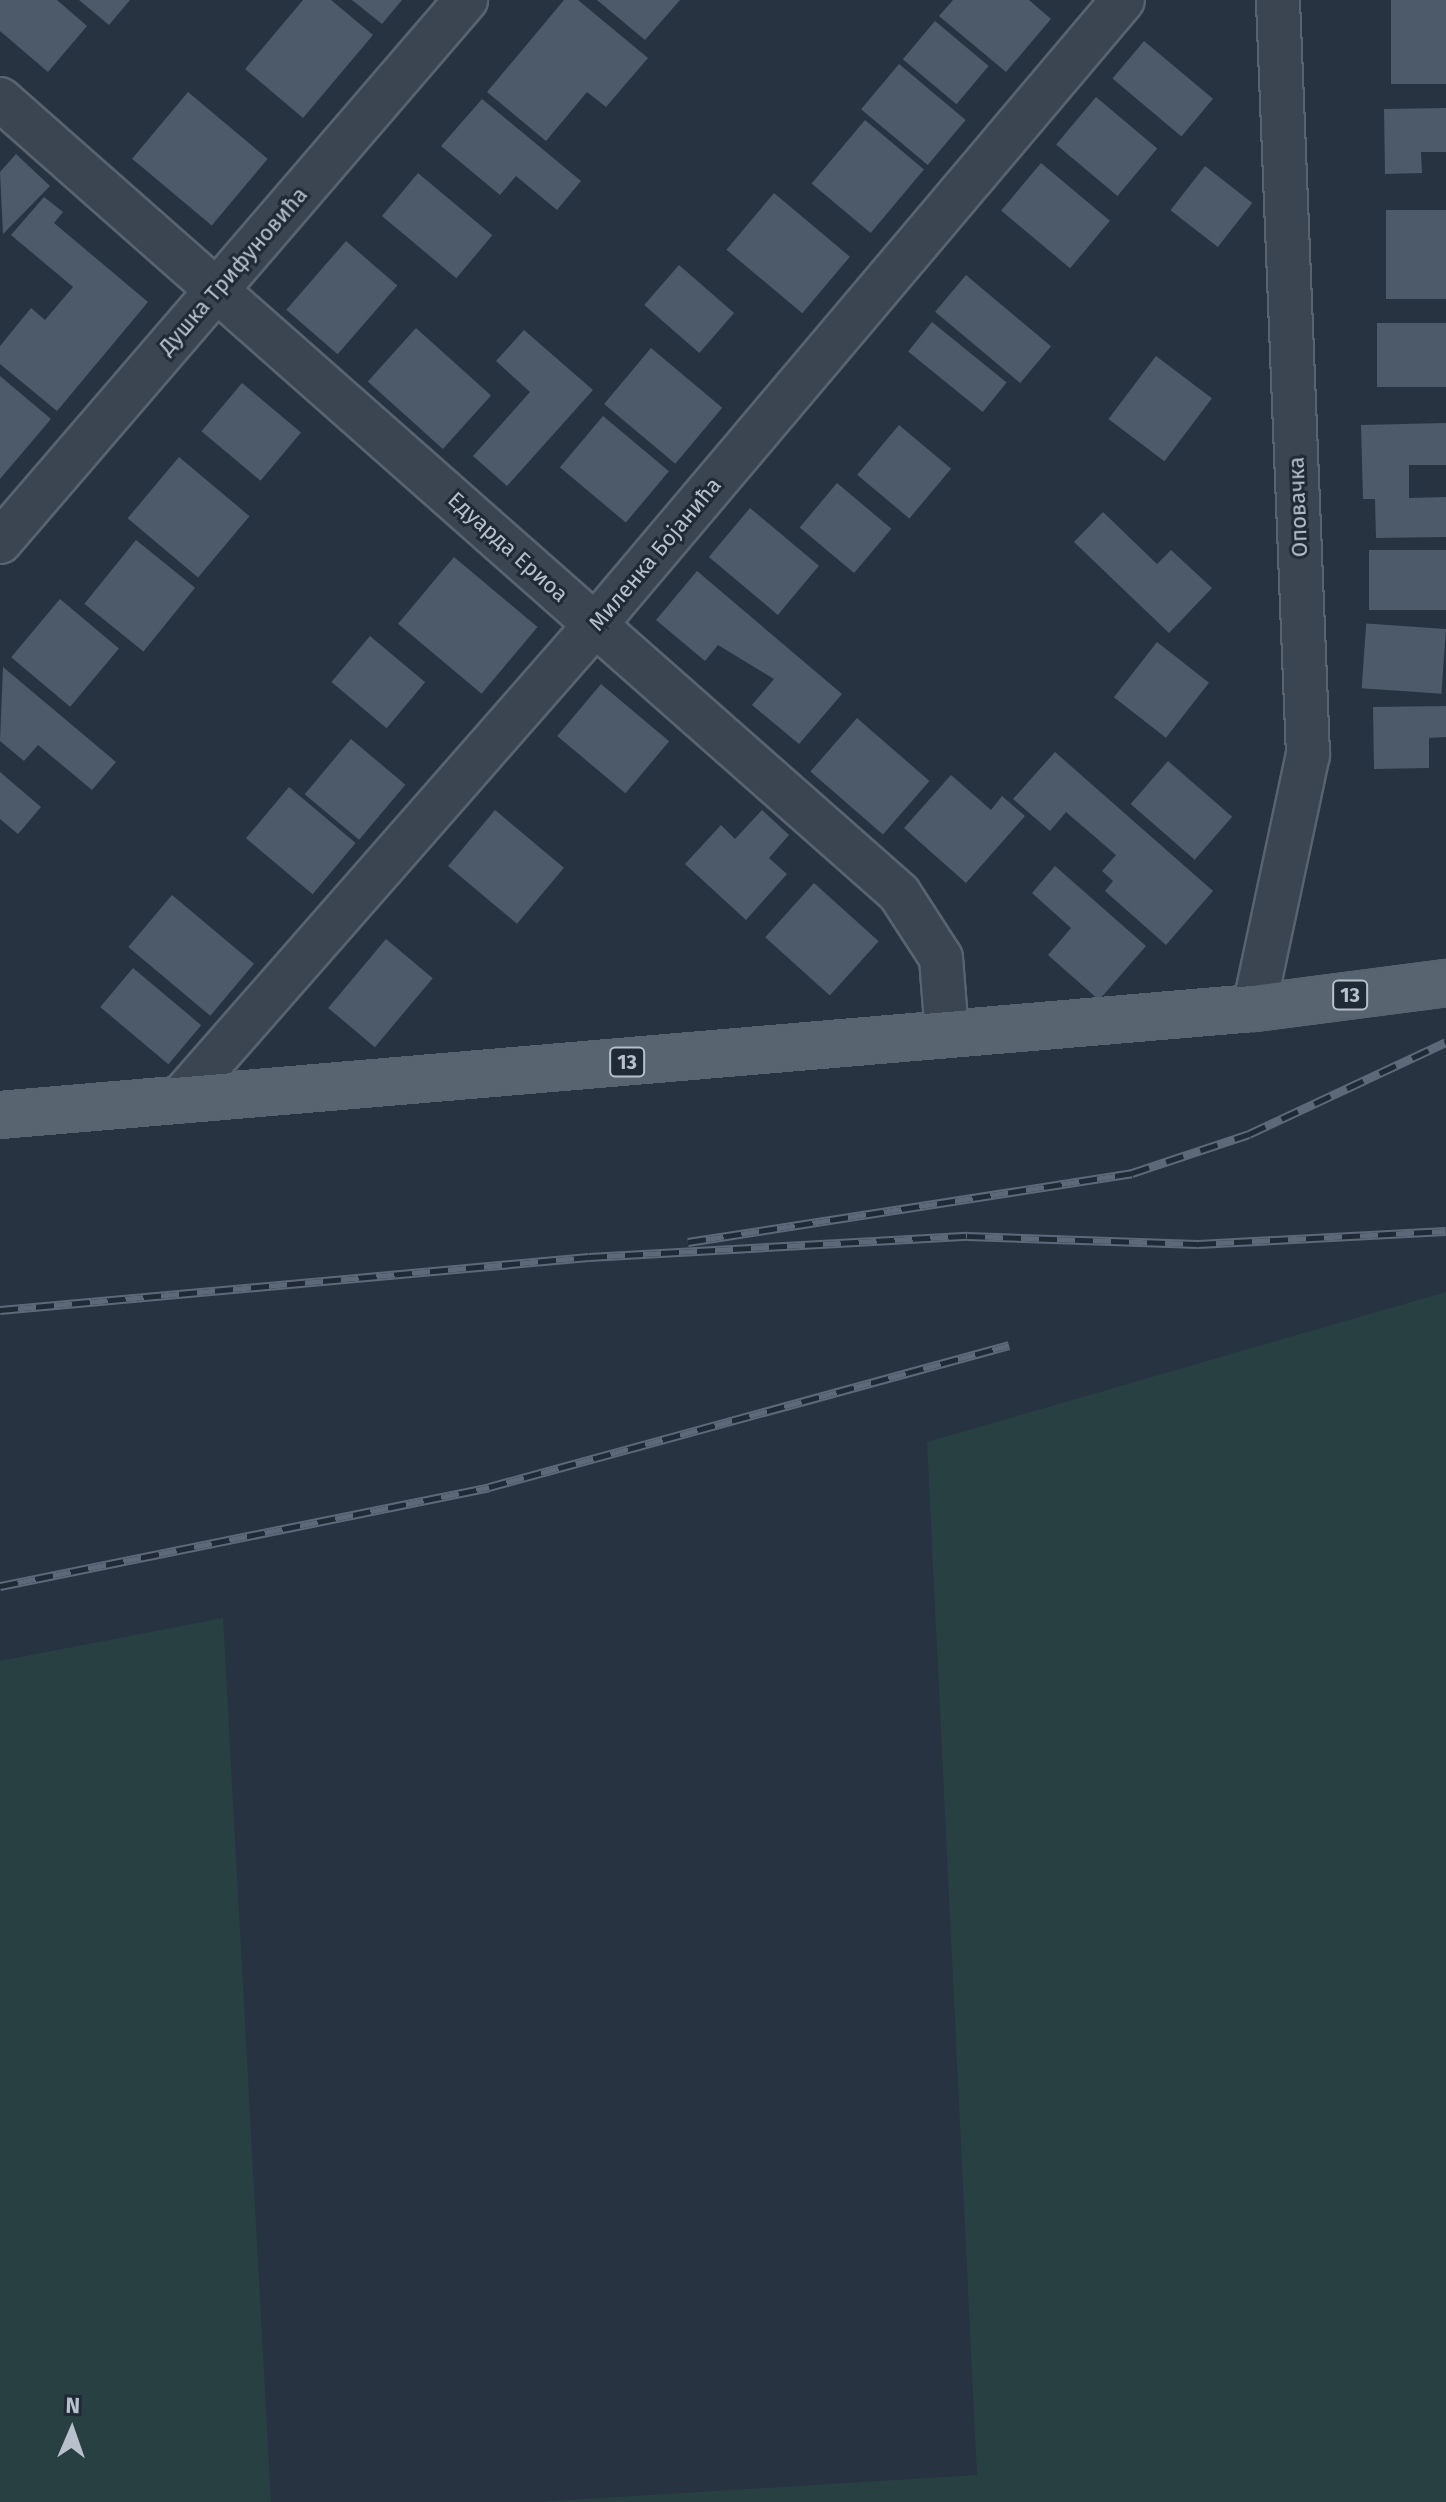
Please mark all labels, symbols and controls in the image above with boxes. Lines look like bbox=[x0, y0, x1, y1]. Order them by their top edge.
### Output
street label: Душка Трифуновића bbox=[153, 182, 313, 360]
street label: Оповачка bbox=[1283, 456, 1313, 558]
street label: Миленка Бојанића bbox=[583, 472, 727, 636]
street label: Едуарда Ериоа bbox=[443, 486, 573, 608]
road number: 13 bbox=[1332, 979, 1368, 1011]
road number: 13 bbox=[609, 1046, 645, 1078]
north arrow bbox=[32, 2390, 112, 2470]
text: N bbox=[65, 2392, 81, 2419]

